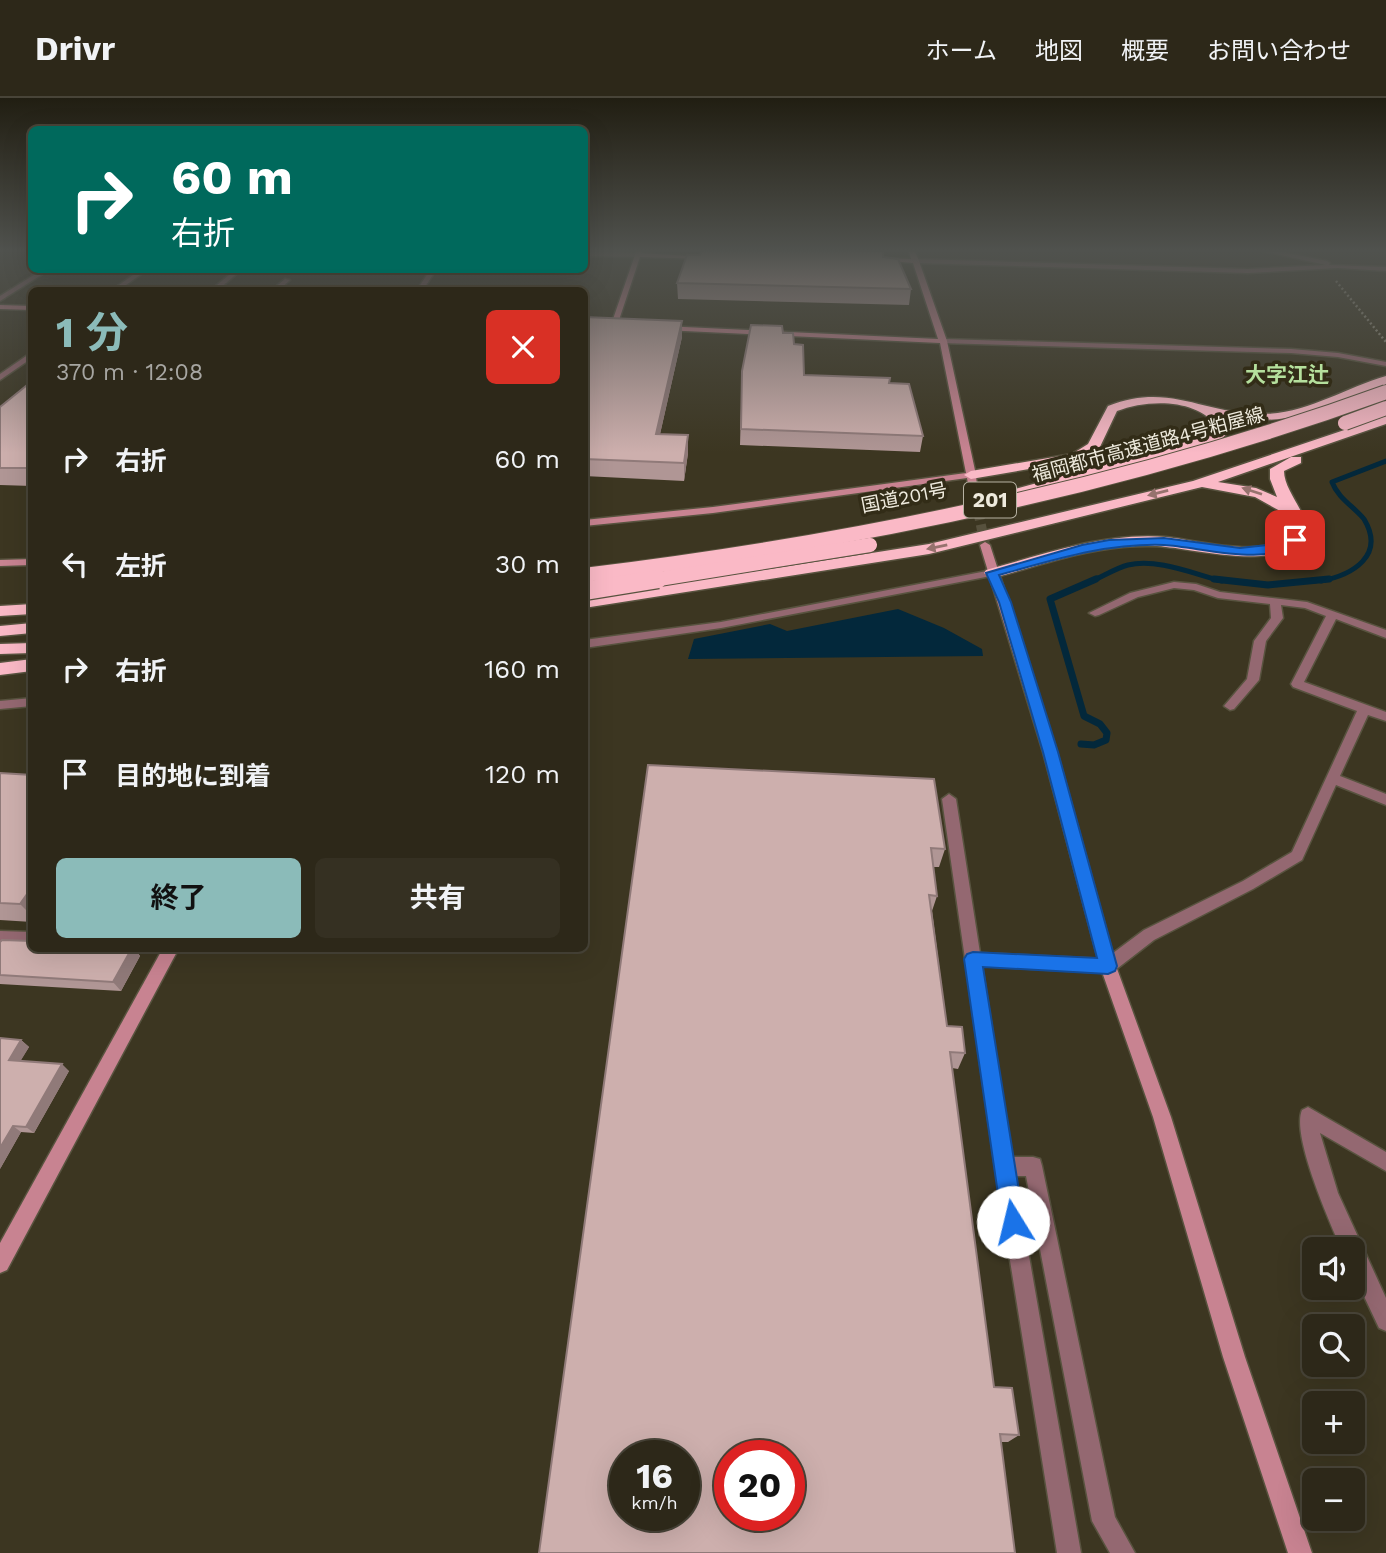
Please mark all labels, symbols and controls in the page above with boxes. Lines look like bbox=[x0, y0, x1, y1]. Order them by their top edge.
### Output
text: Drivr bbox=[35, 29, 115, 68]
text: ホーム bbox=[926, 37, 997, 65]
text: 地図 bbox=[1035, 37, 1083, 65]
text: 概要 bbox=[1121, 37, 1169, 65]
text: お問い合わせ bbox=[1207, 37, 1351, 65]
text: 60 m bbox=[171, 148, 293, 206]
icon: right bbox=[56, 154, 147, 245]
text: 右折 bbox=[171, 214, 235, 252]
text: 1 分 bbox=[56, 308, 128, 357]
button: close bbox=[486, 310, 560, 384]
text: 370 m · 12:08 bbox=[56, 359, 203, 386]
district label: 大字江辻 bbox=[1245, 362, 1329, 387]
street label: 福岡都市高速道路4号粕屋線 bbox=[1029, 402, 1267, 487]
icon: right bbox=[56, 440, 94, 478]
text: 60 m bbox=[494, 444, 560, 474]
text: 右折 bbox=[115, 446, 167, 476]
street label: 国道201号 bbox=[859, 478, 949, 517]
road number: 201 bbox=[964, 482, 1016, 518]
one-way arrow bbox=[1241, 486, 1262, 496]
one-way arrow bbox=[1147, 488, 1169, 499]
pin bbox=[1265, 510, 1325, 570]
icon: arrive bbox=[1276, 521, 1314, 559]
one-way arrow bbox=[926, 542, 948, 553]
icon: left bbox=[56, 545, 94, 583]
text: 30 m bbox=[495, 549, 560, 579]
text: 左折 bbox=[115, 551, 167, 581]
icon: right bbox=[56, 650, 94, 688]
text: 160 m bbox=[484, 654, 560, 684]
text: 右折 bbox=[115, 656, 167, 686]
icon: arrive bbox=[56, 755, 94, 793]
text: 120 m bbox=[485, 759, 560, 789]
text: 目的地に到着 bbox=[115, 761, 271, 791]
button: 終了 bbox=[56, 858, 301, 938]
button: 共有 bbox=[315, 858, 560, 938]
position arrow bbox=[976, 1185, 1050, 1259]
map controls bbox=[1302, 1237, 1365, 1531]
button: sound bbox=[1302, 1237, 1365, 1300]
button: search bbox=[1302, 1314, 1365, 1377]
button: + bbox=[1302, 1391, 1365, 1454]
speed limit sign: 20 bbox=[714, 1440, 805, 1531]
text: 16 bbox=[636, 1455, 673, 1497]
button: − bbox=[1302, 1468, 1365, 1531]
text: km/h bbox=[631, 1492, 678, 1513]

